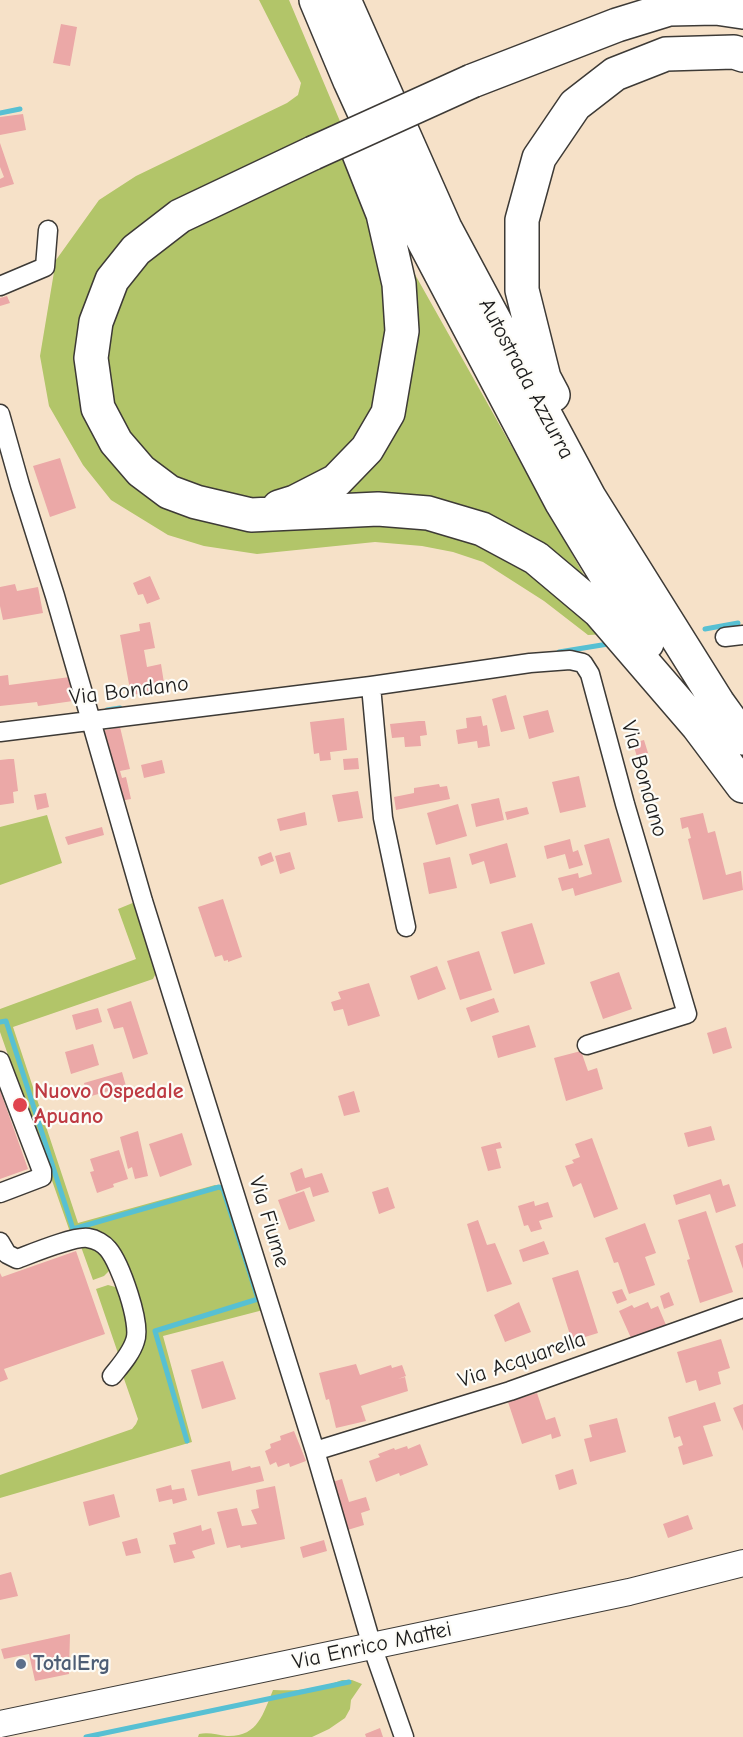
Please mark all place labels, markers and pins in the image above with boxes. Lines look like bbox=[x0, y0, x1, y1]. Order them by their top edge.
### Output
place label: Nuovo Ospedale Apuano bbox=[34, 1079, 183, 1130]
marker: Nuovo Ospedale Apuano bbox=[11, 1096, 29, 1114]
place label: TotalErg bbox=[33, 1651, 110, 1677]
marker: TotalErg bbox=[14, 1657, 28, 1671]

